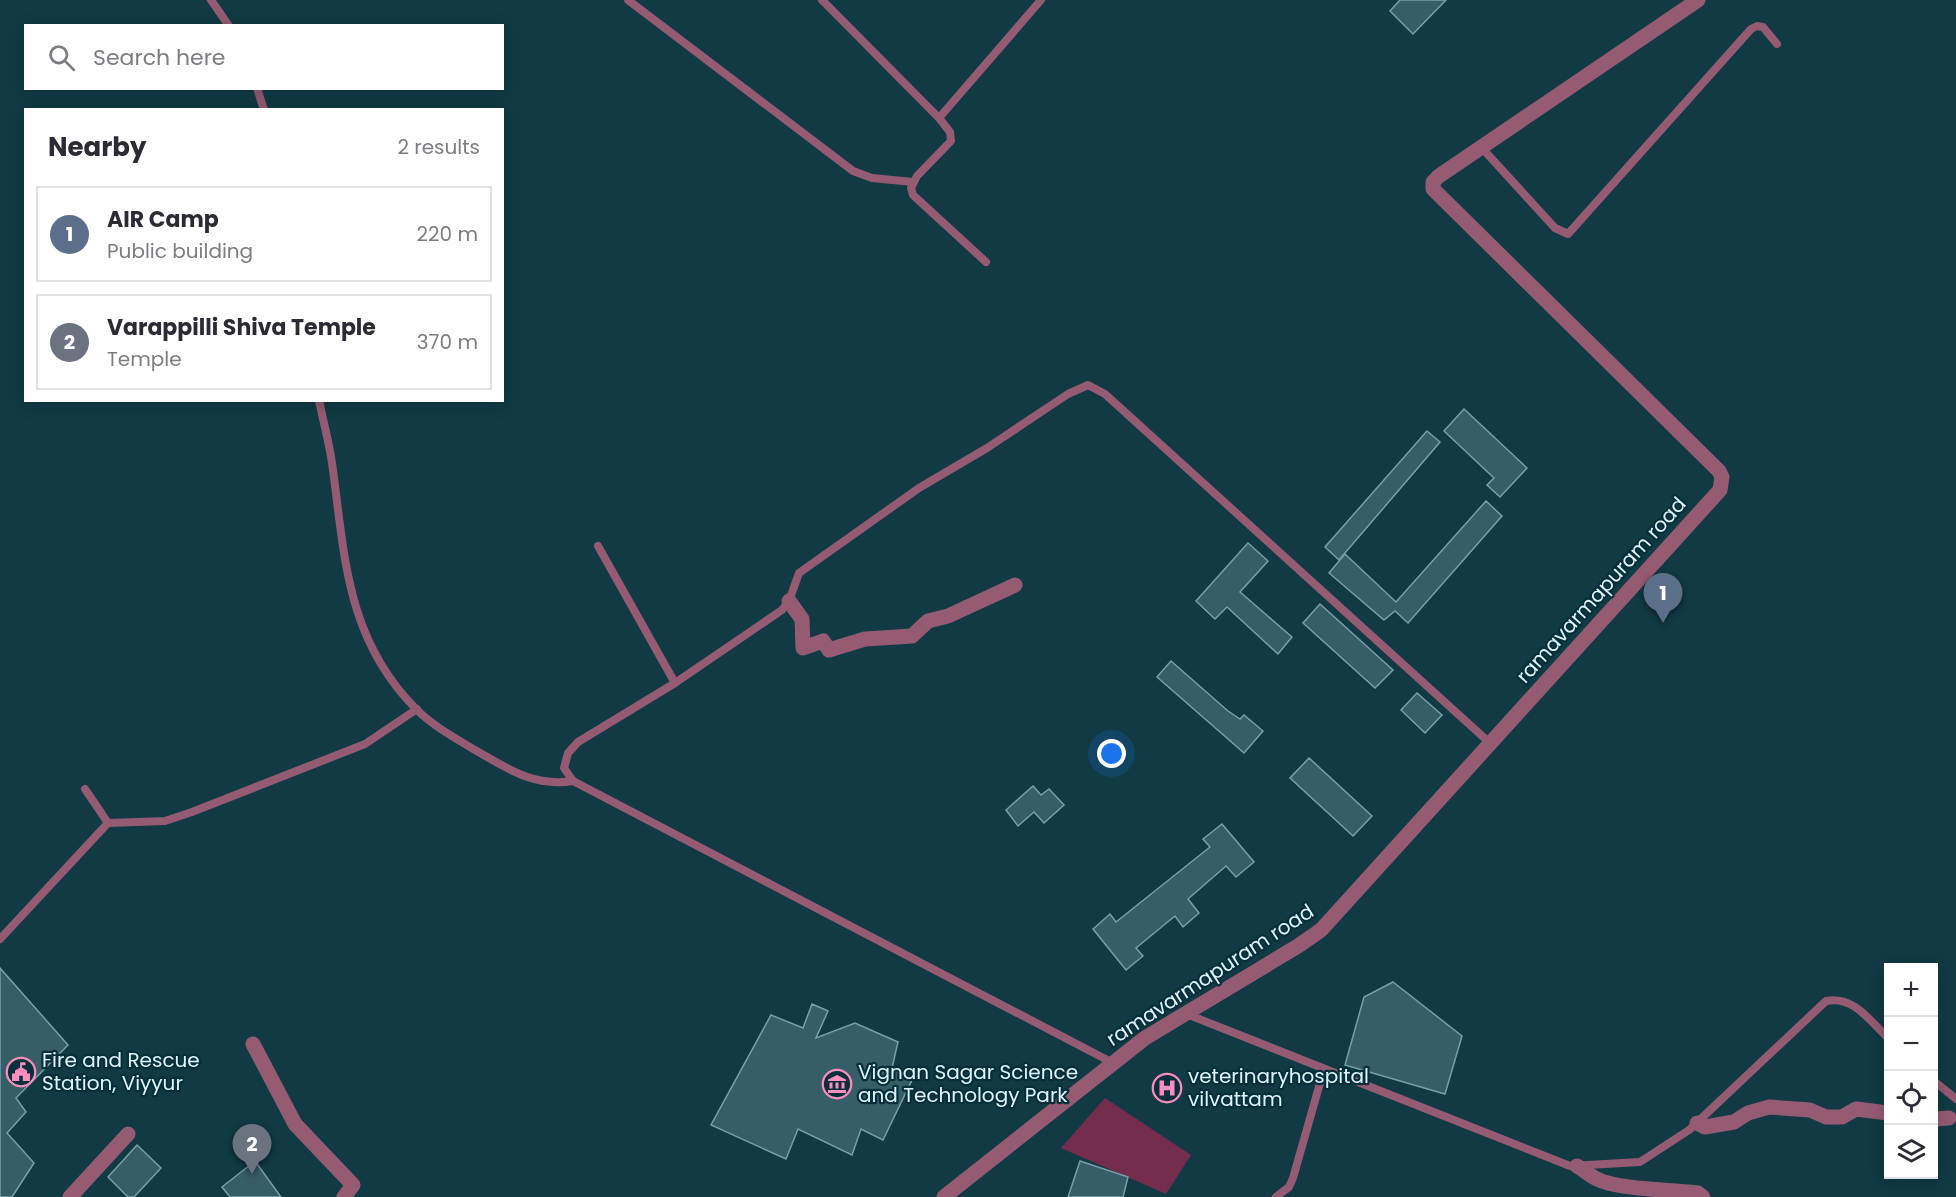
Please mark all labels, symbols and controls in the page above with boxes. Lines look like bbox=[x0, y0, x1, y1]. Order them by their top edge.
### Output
search box bbox=[24, 24, 504, 90]
icon: search bbox=[45, 41, 78, 74]
text: Search here bbox=[93, 42, 226, 73]
text: Nearby bbox=[48, 129, 146, 165]
text: 2 results bbox=[397, 133, 480, 161]
text: AIR Camp bbox=[107, 204, 219, 235]
text: 1 bbox=[66, 220, 73, 248]
text: 220 m bbox=[417, 220, 478, 248]
text: Public building bbox=[107, 237, 253, 265]
text: Varappilli Shiva Temple bbox=[107, 312, 376, 343]
text: 2 bbox=[64, 328, 75, 356]
text: 370 m bbox=[417, 328, 478, 356]
text: Temple bbox=[107, 345, 182, 373]
street label: ramavarmapuram road bbox=[1510, 491, 1692, 689]
pin: 1 bbox=[1644, 574, 1682, 623]
your location bbox=[1097, 739, 1126, 768]
street label: ramavarmapuram road bbox=[1101, 897, 1319, 1053]
map controls bbox=[1884, 963, 1938, 1179]
button: + bbox=[1884, 963, 1938, 1017]
button: − bbox=[1884, 1017, 1938, 1071]
place label: Fire and Rescue Station, Viyyur bbox=[42, 1046, 200, 1097]
public building icon: Fire and Rescue Station, Viyyur bbox=[5, 1056, 37, 1088]
place label: Vignan Sagar Science and Technology Park bbox=[858, 1058, 1078, 1109]
place label: veterinaryhospital vilvattam bbox=[1188, 1062, 1369, 1113]
museum icon: Vignan Sagar Science and Technology Park bbox=[821, 1068, 853, 1100]
button: locate bbox=[1884, 1071, 1938, 1125]
hospital icon: veterinaryhospital vilvattam bbox=[1151, 1072, 1183, 1104]
pin: 2 bbox=[232, 1124, 272, 1174]
button: layers bbox=[1884, 1125, 1938, 1179]

